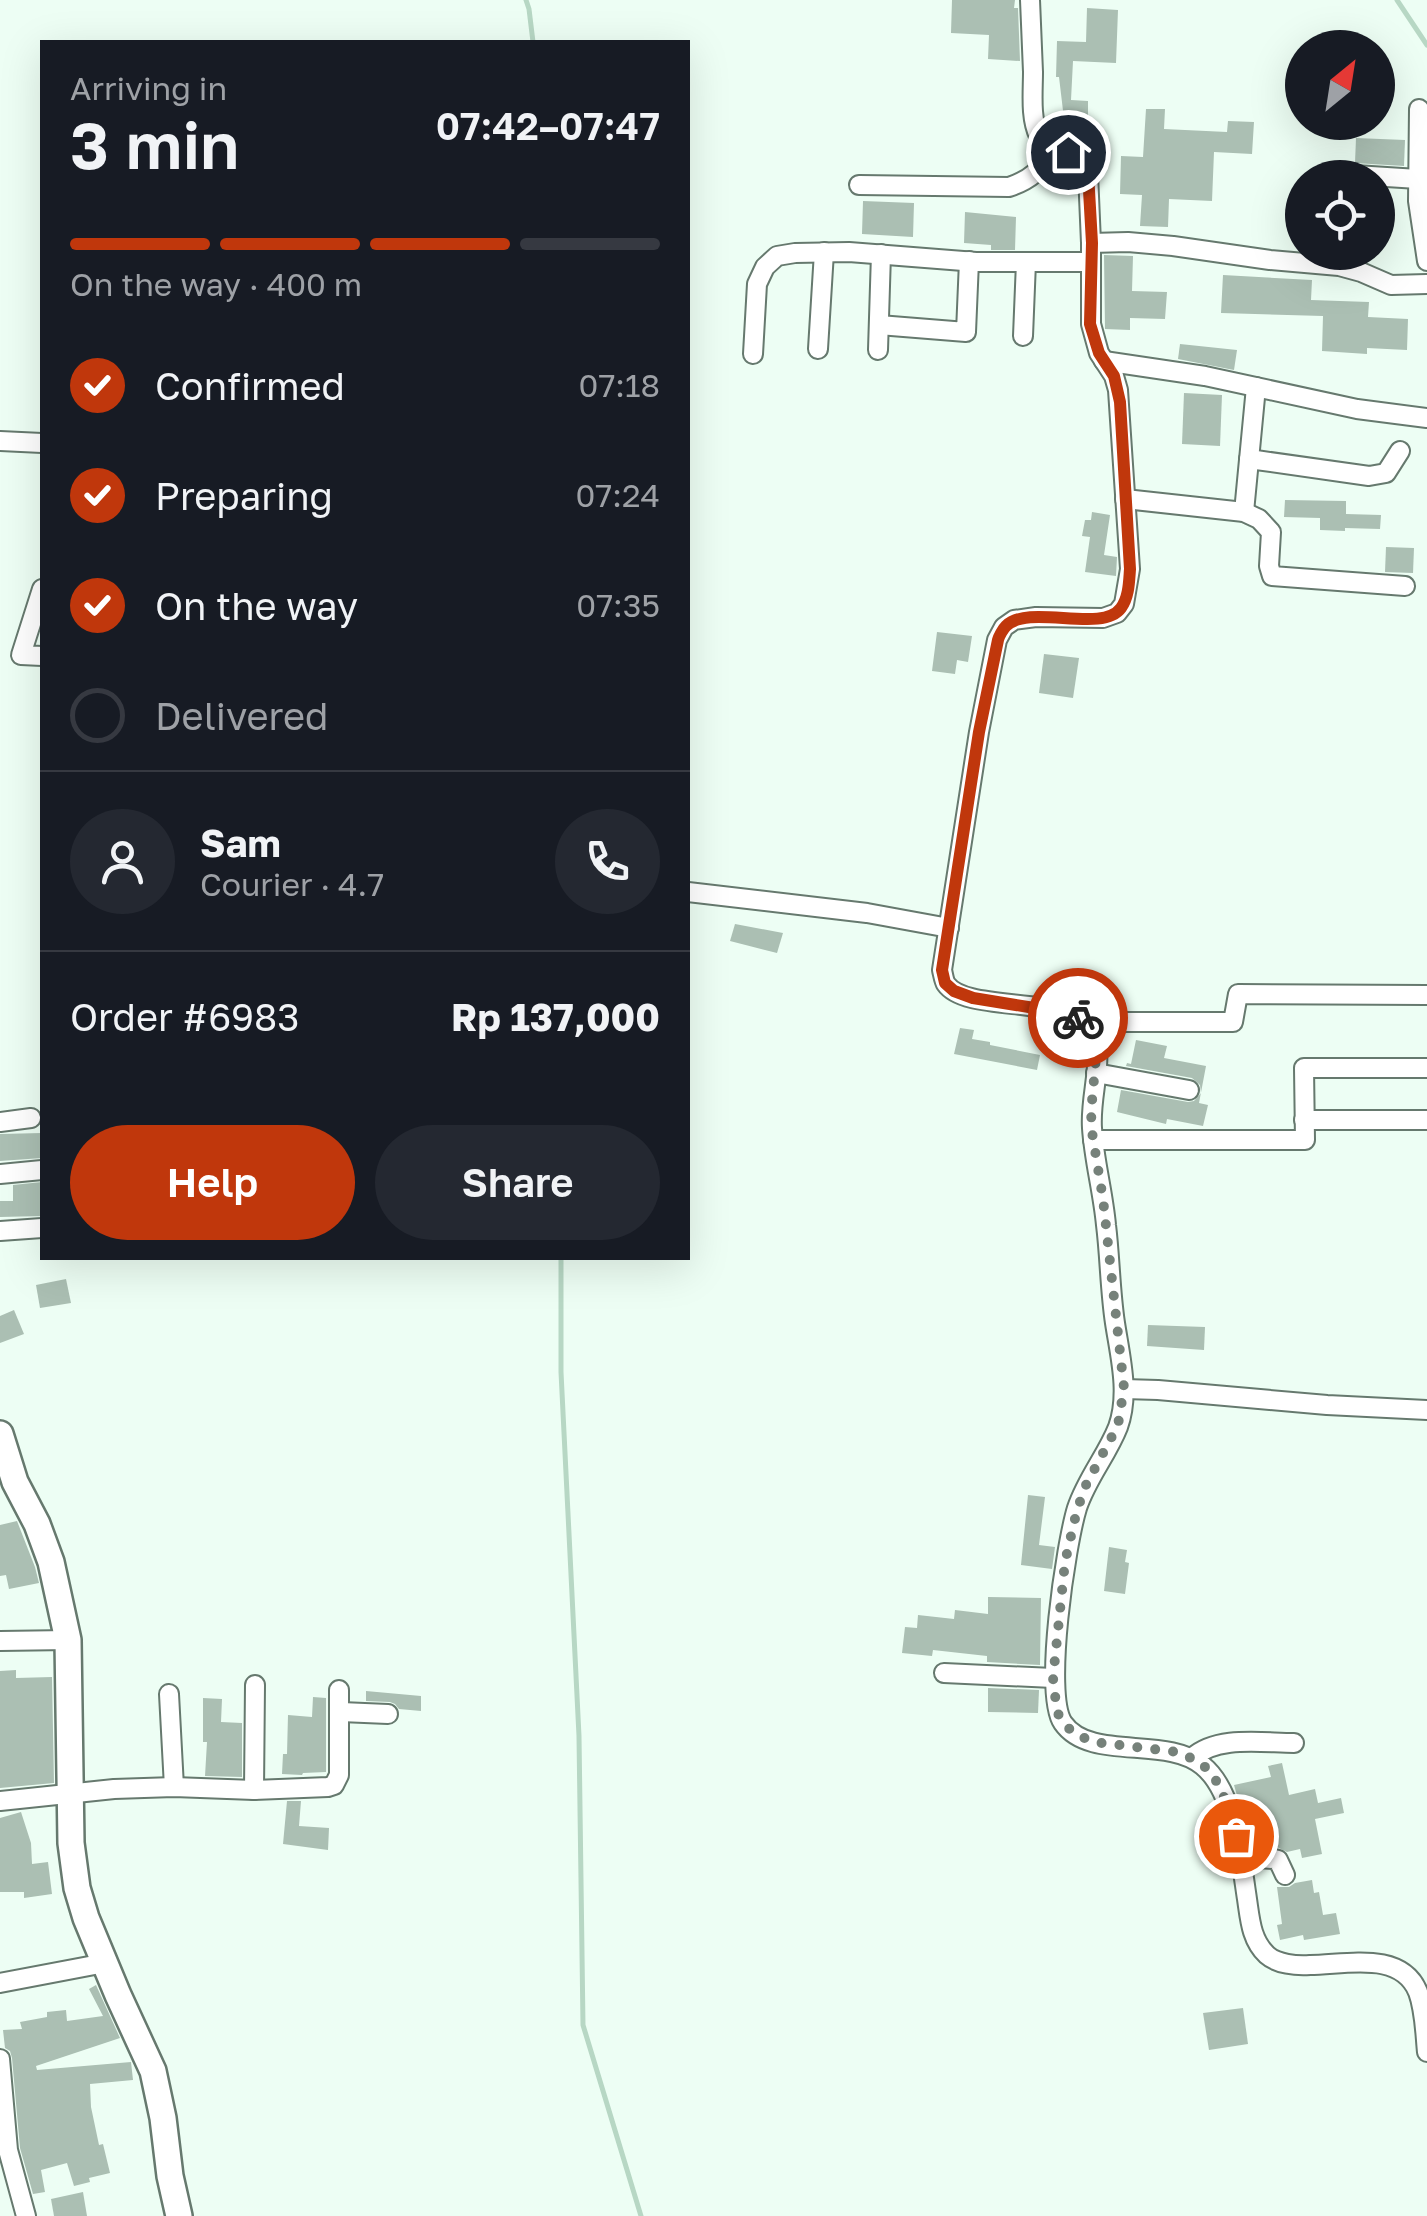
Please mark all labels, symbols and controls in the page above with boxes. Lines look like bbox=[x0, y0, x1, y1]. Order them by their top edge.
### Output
north arrow bbox=[1285, 30, 1395, 140]
map controls bbox=[1285, 30, 1395, 270]
text: Arriving in bbox=[70, 69, 227, 107]
text: 07:42–07:47 bbox=[436, 103, 660, 148]
text: 3 min bbox=[70, 105, 239, 183]
pin bbox=[1026, 110, 1111, 195]
icon: home bbox=[1041, 125, 1096, 180]
button: locate bbox=[1285, 160, 1395, 270]
text: On the way · 400 m bbox=[70, 265, 362, 303]
icon: check bbox=[70, 358, 125, 413]
text: Confirmed bbox=[155, 363, 345, 408]
text: 07:18 bbox=[579, 366, 660, 404]
icon: check bbox=[70, 468, 125, 523]
text: Preparing bbox=[155, 473, 333, 518]
text: 07:24 bbox=[576, 476, 660, 514]
icon: check bbox=[70, 578, 125, 633]
text: On the way bbox=[155, 583, 358, 628]
text: 07:35 bbox=[576, 586, 660, 624]
text: Delivered bbox=[155, 693, 328, 738]
button: person bbox=[70, 809, 175, 914]
button: phone bbox=[555, 809, 660, 914]
text: Sam bbox=[200, 820, 281, 865]
text: Courier · 4.7 bbox=[200, 865, 384, 903]
courier bbox=[1028, 968, 1128, 1068]
icon: bike bbox=[1051, 991, 1106, 1046]
text: Order #6983 bbox=[70, 994, 300, 1039]
text: Rp 137,000 bbox=[451, 994, 660, 1039]
button: Help bbox=[70, 1125, 355, 1240]
button: Share bbox=[375, 1125, 660, 1240]
pin bbox=[1194, 1794, 1279, 1879]
icon: bag bbox=[1209, 1809, 1264, 1864]

